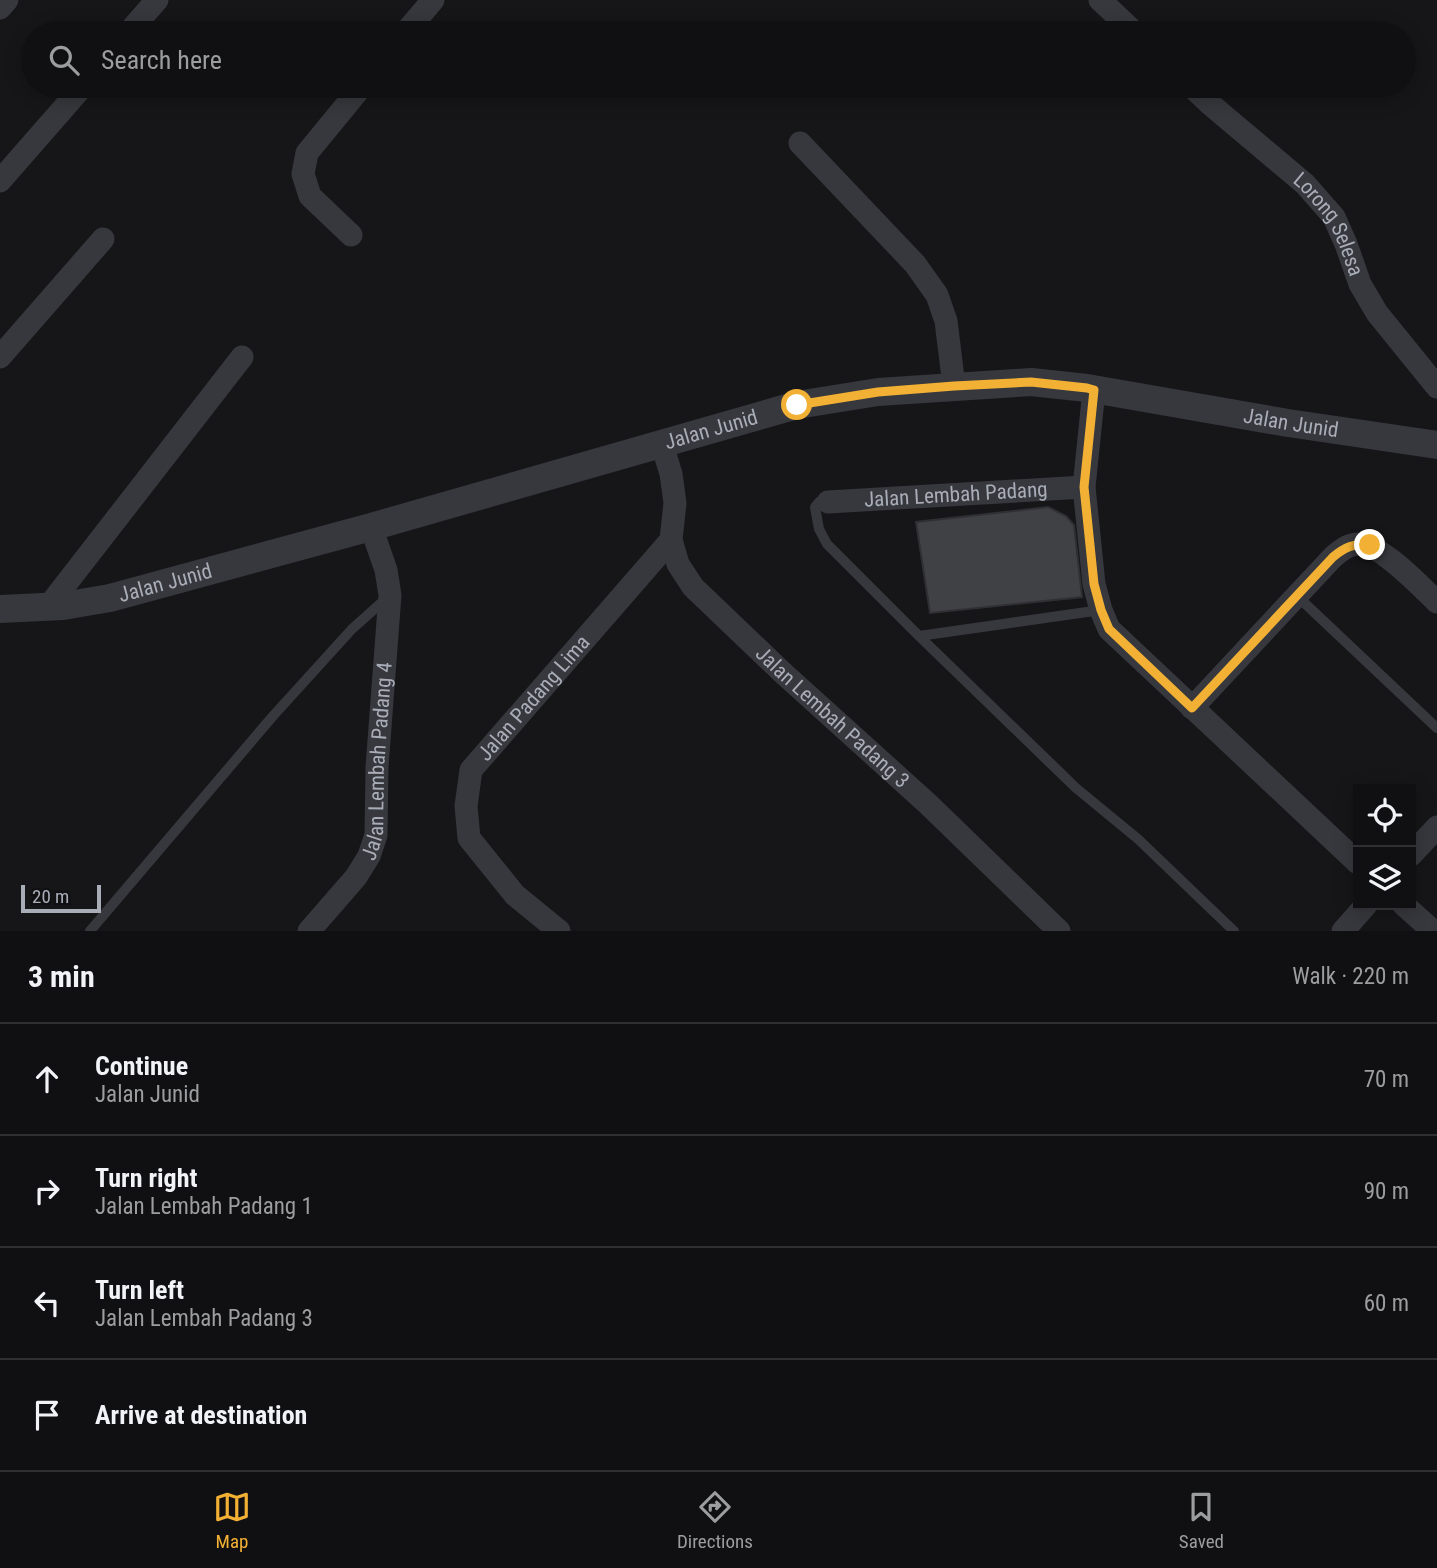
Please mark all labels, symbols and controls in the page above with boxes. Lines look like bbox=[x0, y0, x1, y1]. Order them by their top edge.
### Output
search box bbox=[21, 21, 1416, 98]
icon: search bbox=[45, 41, 83, 79]
text: Search here bbox=[101, 45, 222, 75]
street label: Lorong Selesa bbox=[1289, 168, 1368, 279]
route start bbox=[781, 389, 812, 420]
street label: Jalan Junid bbox=[1242, 403, 1340, 442]
street label: Jalan Junid bbox=[662, 405, 760, 454]
street label: Jalan Lembah Padang bbox=[863, 477, 1048, 512]
route end bbox=[1354, 529, 1385, 560]
street label: Jalan Junid bbox=[116, 559, 215, 607]
street label: Jalan Padang Lima bbox=[473, 630, 595, 766]
street label: Jalan Lembah Padang 3 bbox=[751, 641, 914, 793]
street label: Jalan Lembah Padang 4 bbox=[356, 661, 397, 863]
map controls bbox=[1353, 784, 1416, 910]
button: locate bbox=[1353, 784, 1416, 847]
button: layers bbox=[1353, 847, 1416, 910]
scale bar bbox=[21, 882, 102, 914]
text: 20 m bbox=[32, 885, 69, 908]
text: 3 min bbox=[28, 959, 95, 994]
text: Walk · 220 m bbox=[1292, 963, 1409, 990]
text: Continue bbox=[95, 1051, 188, 1081]
icon: ahead bbox=[28, 1060, 66, 1098]
text: 70 m bbox=[1364, 1066, 1409, 1093]
text: Jalan Junid bbox=[95, 1081, 200, 1108]
text: Turn right bbox=[95, 1163, 197, 1193]
icon: right bbox=[28, 1172, 66, 1210]
text: 90 m bbox=[1364, 1178, 1409, 1205]
text: Jalan Lembah Padang 1 bbox=[95, 1193, 313, 1220]
text: Turn left bbox=[95, 1275, 184, 1305]
icon: left bbox=[28, 1284, 66, 1322]
text: 60 m bbox=[1364, 1290, 1409, 1317]
text: Jalan Lembah Padang 3 bbox=[95, 1305, 313, 1332]
icon: arrive bbox=[28, 1396, 66, 1434]
text: Arrive at destination bbox=[95, 1400, 307, 1430]
tab: Map bbox=[213, 1488, 251, 1553]
tab: Directions bbox=[677, 1488, 753, 1553]
tab: Saved bbox=[1179, 1488, 1224, 1553]

